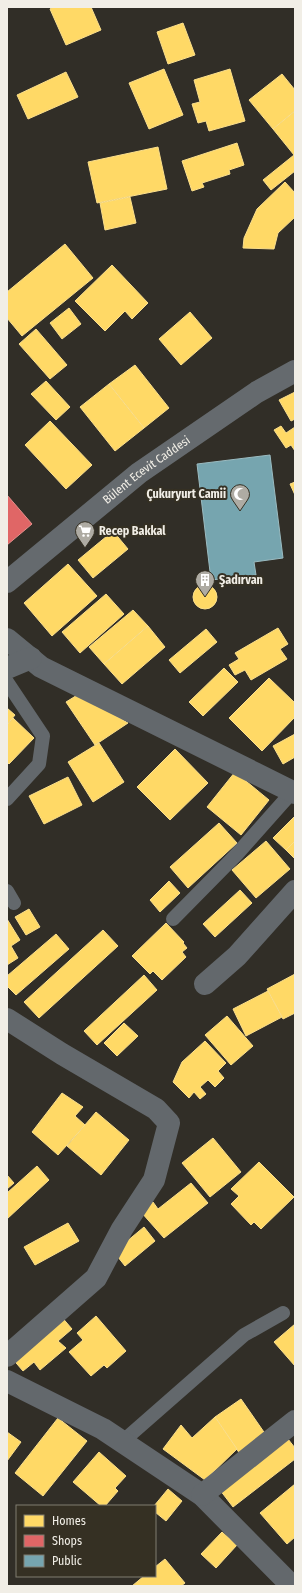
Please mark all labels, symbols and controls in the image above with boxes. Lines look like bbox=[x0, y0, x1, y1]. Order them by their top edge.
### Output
street label: Bülent Ecevit Caddesi bbox=[100, 433, 193, 507]
mosque icon: Çukuryurt Camii bbox=[229, 483, 251, 511]
place label: Çukuryurt Camii bbox=[146, 487, 226, 502]
supermarket icon: Recep Bakkal bbox=[74, 520, 96, 548]
place label: Recep Bakkal bbox=[99, 524, 166, 538]
building icon: Şadırvan bbox=[194, 569, 216, 597]
place label: Şadırvan bbox=[219, 573, 263, 588]
legend bbox=[16, 1505, 156, 1577]
text: Homes bbox=[52, 1514, 86, 1528]
text: Shops bbox=[52, 1534, 82, 1548]
text: Public bbox=[52, 1554, 82, 1568]

